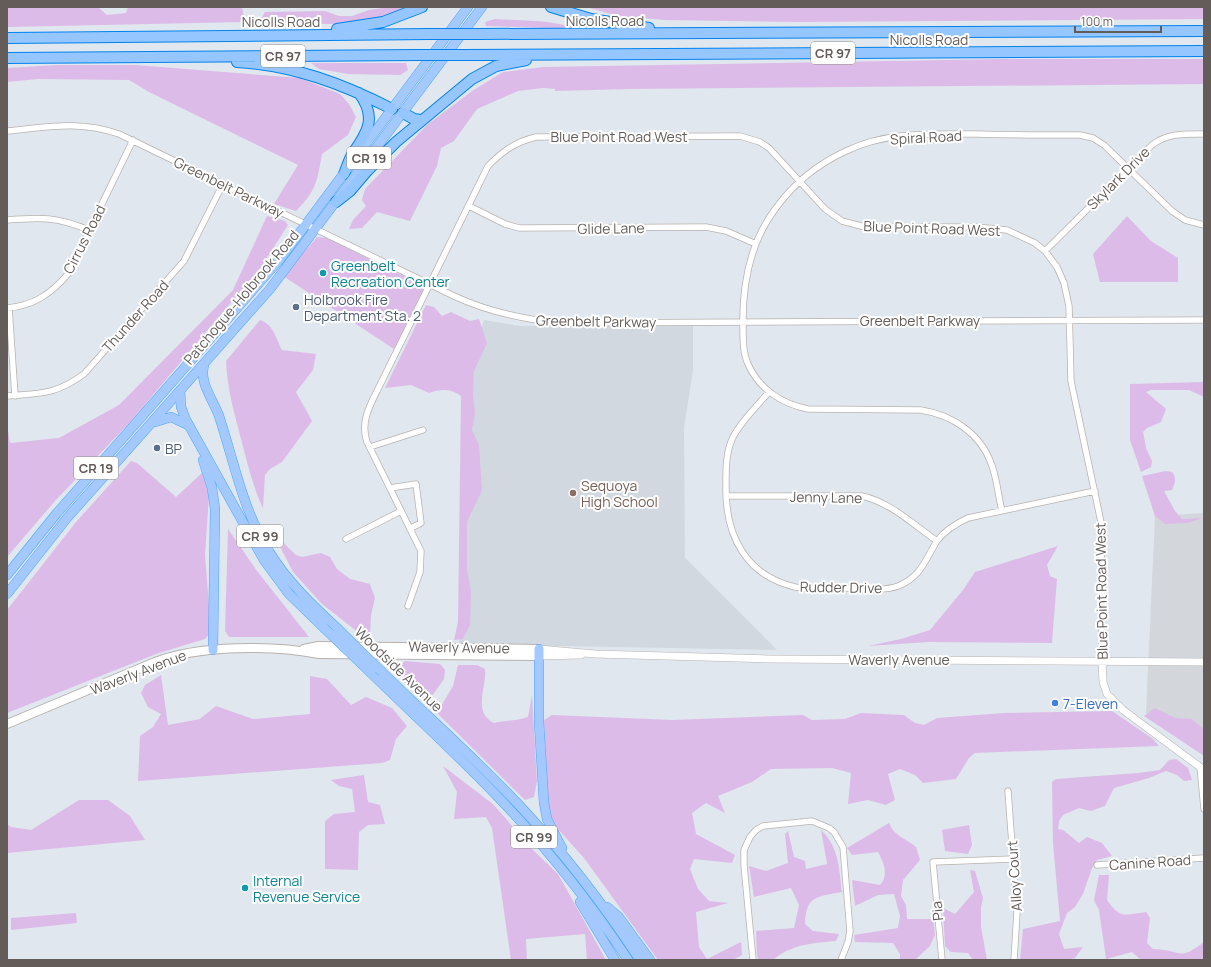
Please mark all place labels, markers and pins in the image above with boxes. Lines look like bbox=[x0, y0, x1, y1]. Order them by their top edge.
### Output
place label: Greenbelt Recreation Center bbox=[331, 256, 450, 291]
marker: Greenbelt Recreation Center bbox=[318, 268, 328, 278]
place label: Holbrook Fire Department Sta. 2 bbox=[304, 290, 421, 325]
marker: Holbrook Fire Department Sta. 2 bbox=[291, 302, 301, 312]
place label: BP bbox=[165, 439, 183, 458]
marker: BP bbox=[152, 443, 162, 453]
place label: Sequoya High School bbox=[581, 476, 658, 511]
marker: Sequoya High School bbox=[568, 488, 578, 498]
place label: 7-Eleven bbox=[1063, 694, 1118, 713]
marker: 7-Eleven bbox=[1050, 698, 1060, 708]
place label: Internal Revenue Service bbox=[253, 871, 360, 906]
marker: Internal Revenue Service bbox=[240, 883, 250, 893]

